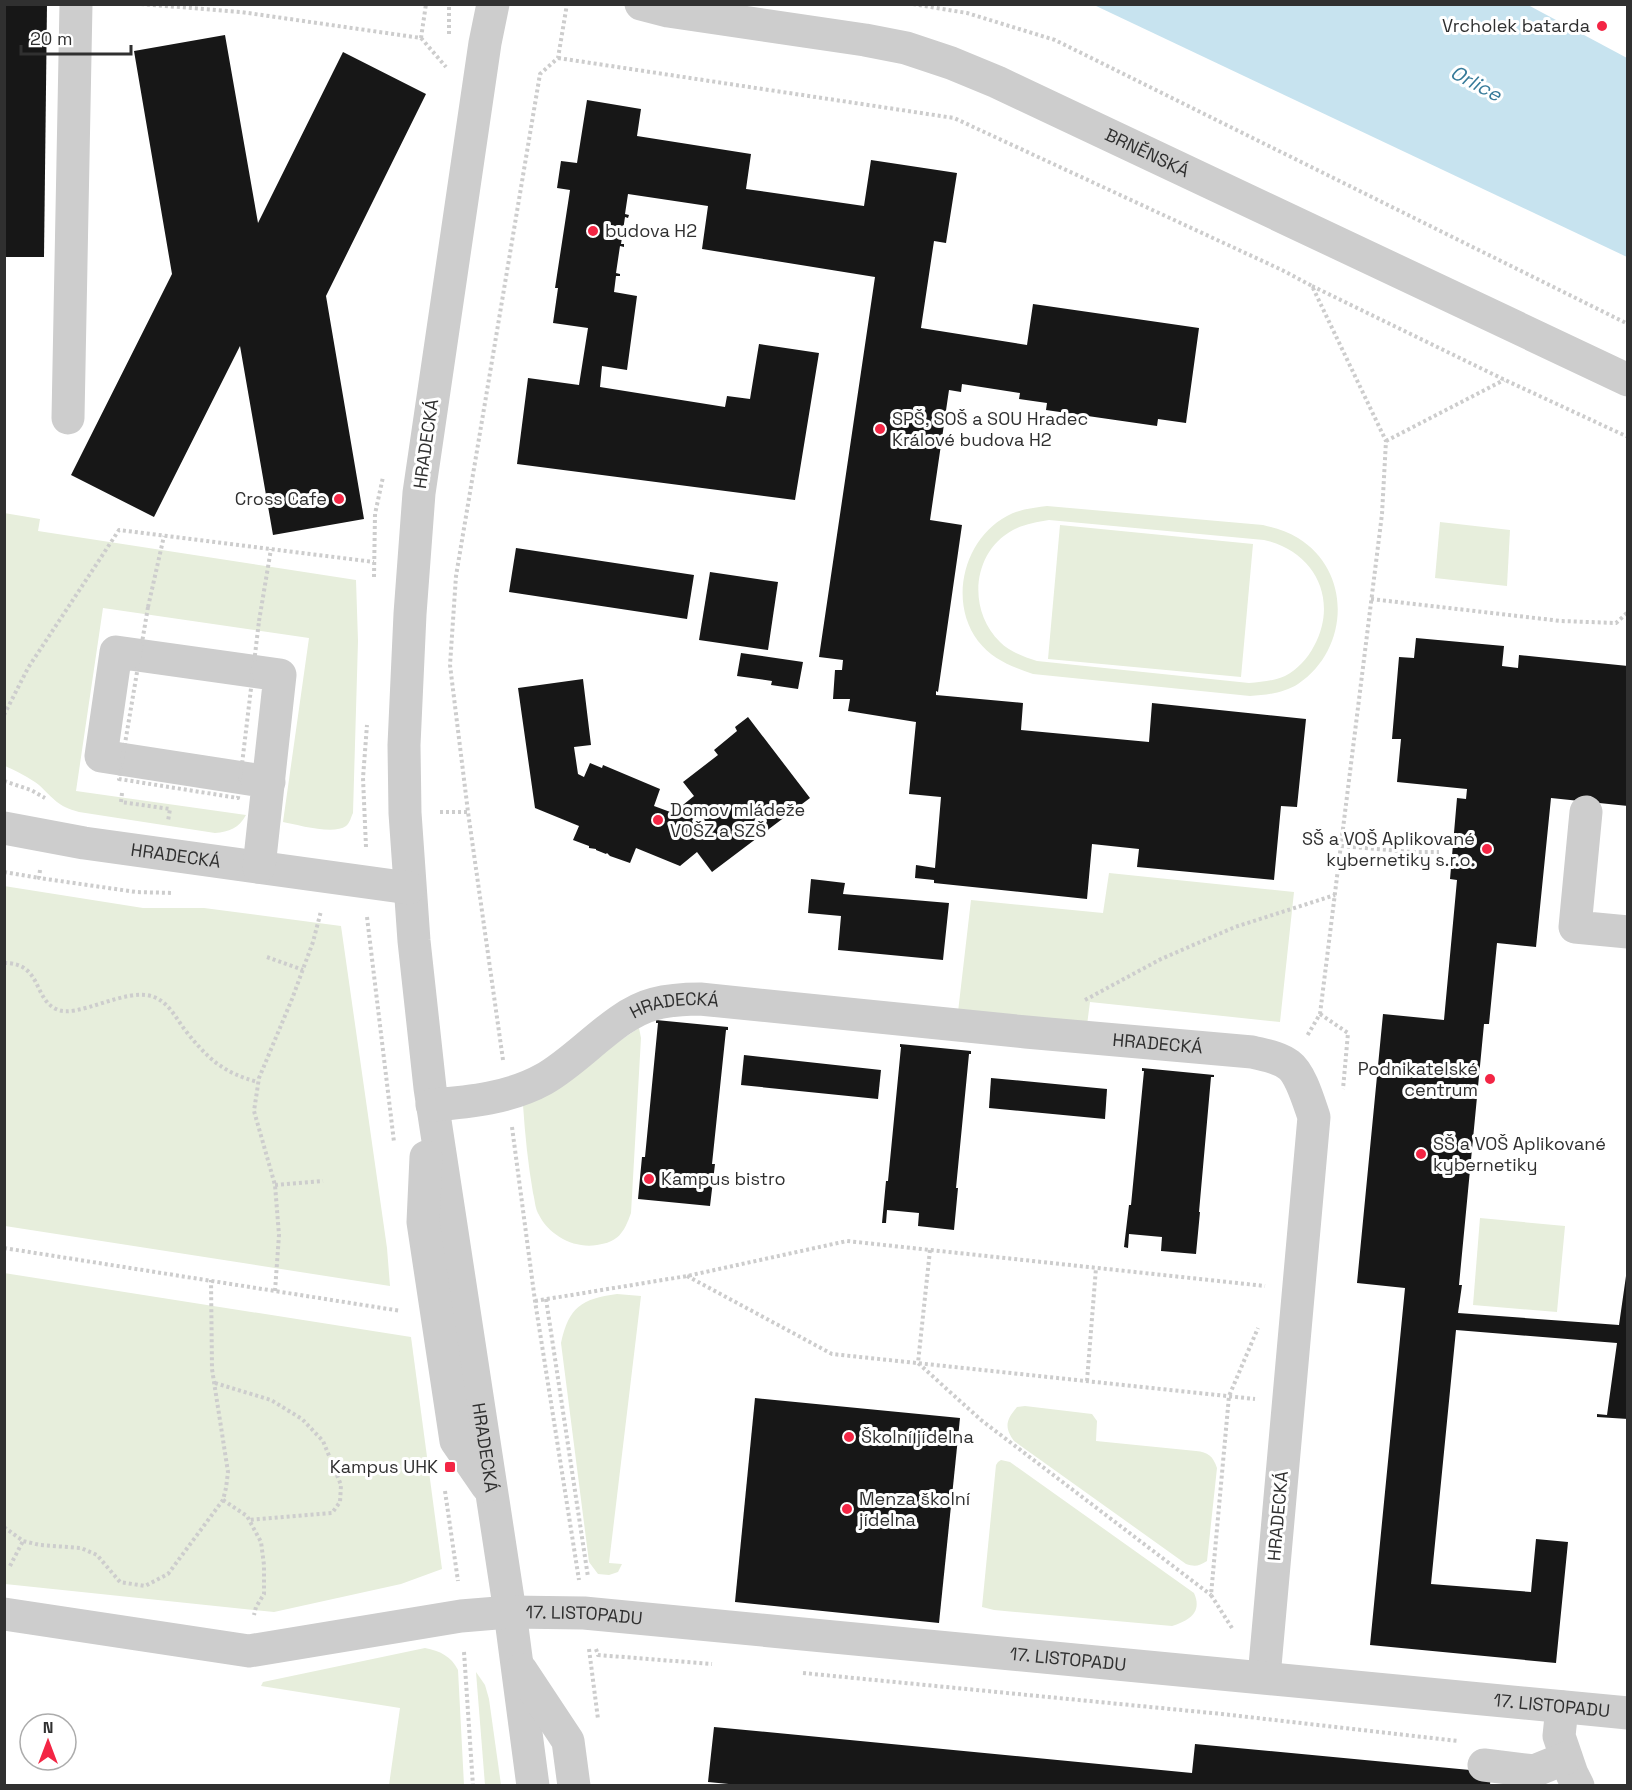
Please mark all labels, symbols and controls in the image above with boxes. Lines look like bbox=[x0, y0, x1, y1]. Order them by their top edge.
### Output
place label: Vrcholek batarda bbox=[1442, 14, 1590, 37]
scale bar bbox=[21, 18, 130, 56]
marker: Vrcholek batarda bbox=[1595, 19, 1609, 33]
text: 20 m bbox=[30, 27, 73, 50]
water label: Orlice bbox=[1446, 59, 1507, 108]
street label: BRNĚNSKÁ bbox=[1101, 123, 1193, 182]
place label: budova H2 bbox=[605, 219, 697, 242]
marker: budova H2 bbox=[586, 224, 600, 238]
street label: HRADECKÁ bbox=[408, 398, 443, 490]
place label: SPŠ, SOŠ a SOU Hradec Králové budova H2 bbox=[892, 407, 1088, 451]
marker: SPŠ, SOŠ a SOU Hradec Králové budova H2 bbox=[873, 422, 887, 436]
place label: Cross Cafe bbox=[235, 487, 327, 510]
marker: Cross Cafe bbox=[332, 492, 346, 506]
place label: Domov mládeže VOŠZ a SZŠ bbox=[670, 798, 805, 842]
marker: Domov mládeže VOŠZ a SZŠ bbox=[651, 813, 665, 827]
place label: SŠ a VOŠ Aplikované kybernetiky s.r.o. bbox=[1302, 827, 1475, 871]
street label: HRADECKÁ bbox=[129, 838, 222, 873]
marker: SŠ a VOŠ Aplikované kybernetiky s.r.o. bbox=[1480, 842, 1494, 856]
street label: HRADECKÁ bbox=[626, 987, 720, 1023]
street label: HRADECKÁ bbox=[1112, 1028, 1204, 1059]
place label: Podnikatelské centrum bbox=[1358, 1057, 1478, 1101]
marker: Podnikatelské centrum bbox=[1483, 1072, 1497, 1086]
place label: SŠ a VOŠ Aplikované kybernetiky bbox=[1433, 1132, 1606, 1176]
marker: SŠ a VOŠ Aplikované kybernetiky bbox=[1414, 1147, 1428, 1161]
place label: Kampus bistro bbox=[661, 1167, 786, 1190]
marker: Kampus bistro bbox=[642, 1172, 656, 1186]
street label: HRADECKÁ bbox=[467, 1401, 504, 1494]
place label: Školní jídelna bbox=[861, 1425, 974, 1448]
marker: Školní jídelna bbox=[842, 1430, 856, 1444]
place label: Kampus UHK bbox=[330, 1455, 438, 1478]
marker: Kampus UHK bbox=[443, 1460, 457, 1474]
street label: HRADECKÁ bbox=[1262, 1470, 1293, 1562]
place label: Menza školní jídelna bbox=[858, 1487, 971, 1531]
marker: Menza školní jídelna bbox=[840, 1502, 854, 1516]
street label: 17. LISTOPADU bbox=[526, 1600, 644, 1630]
street label: 17. LISTOPADU bbox=[1009, 1642, 1127, 1676]
street label: 17. LISTOPADU bbox=[1492, 1688, 1611, 1722]
north arrow bbox=[18, 1712, 78, 1772]
text: N bbox=[43, 1717, 53, 1738]

